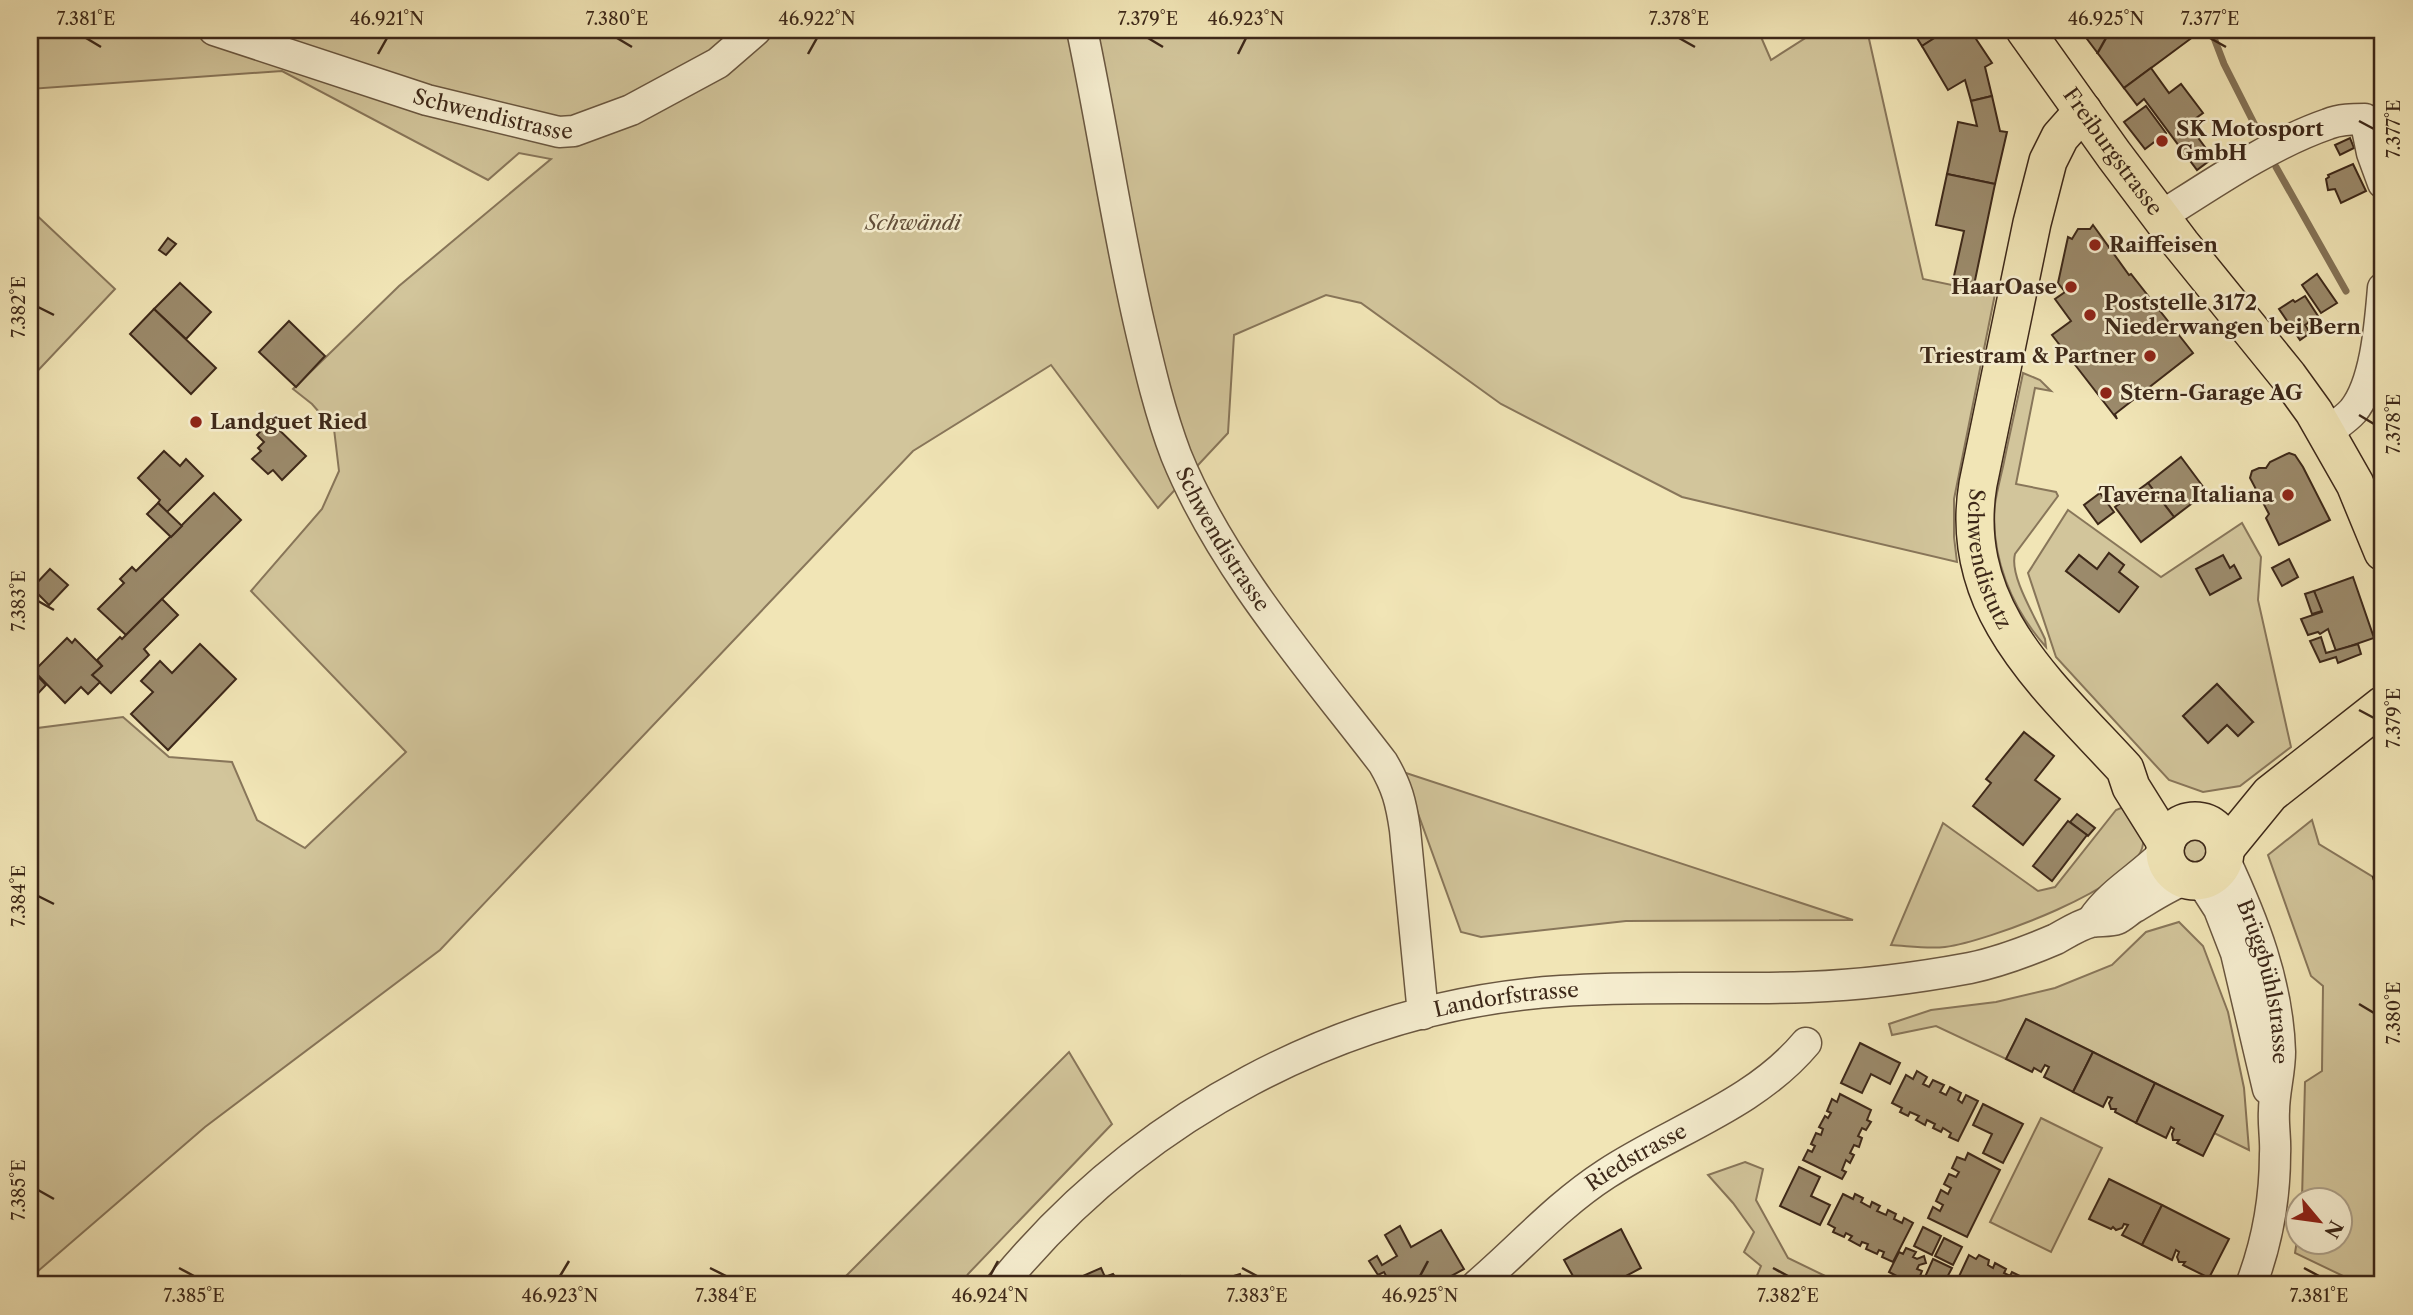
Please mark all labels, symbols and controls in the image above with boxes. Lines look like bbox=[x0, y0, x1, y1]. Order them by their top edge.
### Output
text: 7.381°E bbox=[57, 8, 116, 30]
text: 46.921°N bbox=[350, 8, 424, 30]
text: 7.380°E bbox=[585, 8, 649, 30]
text: 46.922°N bbox=[778, 8, 856, 30]
text: 7.379°E bbox=[1118, 8, 1178, 30]
text: 46.923°N bbox=[1208, 8, 1285, 30]
text: 7.378°E bbox=[1649, 8, 1709, 30]
text: 46.925°N bbox=[2068, 8, 2144, 30]
text: 7.377°E bbox=[2181, 8, 2239, 30]
street label: Schwendistrasse bbox=[410, 83, 574, 144]
street label: Freiburgstrasse bbox=[2058, 83, 2168, 220]
text: 7.377°E bbox=[2383, 100, 2405, 158]
place label: SK Motosport GmbH bbox=[2176, 116, 2324, 165]
marker: SK Motosport GmbH bbox=[2154, 133, 2170, 149]
park label: Schwändi bbox=[863, 210, 962, 235]
place label: Raiffeisen bbox=[2109, 232, 2219, 257]
marker: Raiffeisen bbox=[2087, 237, 2103, 253]
place label: HaarOase bbox=[1951, 274, 2057, 299]
text: 7.382°E bbox=[8, 276, 30, 338]
marker: HaarOase bbox=[2063, 279, 2079, 295]
place label: Poststelle 3172 Niederwangen bei Bern bbox=[2104, 290, 2362, 339]
marker: Poststelle 3172 Niederwangen bei Bern bbox=[2082, 307, 2098, 323]
place label: Triestram & Partner bbox=[1920, 343, 2137, 368]
marker: Triestram & Partner bbox=[2142, 348, 2158, 364]
place label: Stern-Garage AG bbox=[2120, 380, 2303, 405]
marker: Stern-Garage AG bbox=[2098, 385, 2114, 401]
text: 7.378°E bbox=[2383, 394, 2405, 454]
place label: Landguet Ried bbox=[210, 409, 368, 434]
marker: Landguet Ried bbox=[188, 414, 204, 430]
street label: Schwendistrasse bbox=[1171, 463, 1275, 616]
place label: Taverna Italiana bbox=[2098, 482, 2275, 507]
street label: Schwendistutz bbox=[1963, 487, 2017, 633]
marker: Taverna Italiana bbox=[2280, 487, 2296, 503]
text: 7.383°E bbox=[8, 570, 30, 632]
text: 7.379°E bbox=[2383, 688, 2405, 748]
text: 7.384°E bbox=[8, 865, 30, 927]
street label: Brüggbühlstrasse bbox=[2232, 895, 2293, 1065]
street label: Landorfstrasse bbox=[1431, 977, 1580, 1022]
text: 7.380°E bbox=[2383, 981, 2405, 1045]
street label: Riedstrasse bbox=[1581, 1118, 1691, 1196]
text: 7.385°E bbox=[8, 1159, 30, 1221]
north arrow bbox=[2284, 1186, 2354, 1256]
text: N bbox=[2319, 1216, 2347, 1242]
text: 7.385°E bbox=[163, 1285, 225, 1307]
text: 46.923°N bbox=[522, 1285, 599, 1307]
text: 7.384°E bbox=[695, 1285, 757, 1307]
text: 46.924°N bbox=[951, 1285, 1029, 1307]
text: 7.383°E bbox=[1226, 1285, 1288, 1307]
text: 46.925°N bbox=[1382, 1285, 1458, 1307]
text: 7.382°E bbox=[1757, 1285, 1819, 1307]
text: 7.381°E bbox=[2290, 1285, 2349, 1307]

